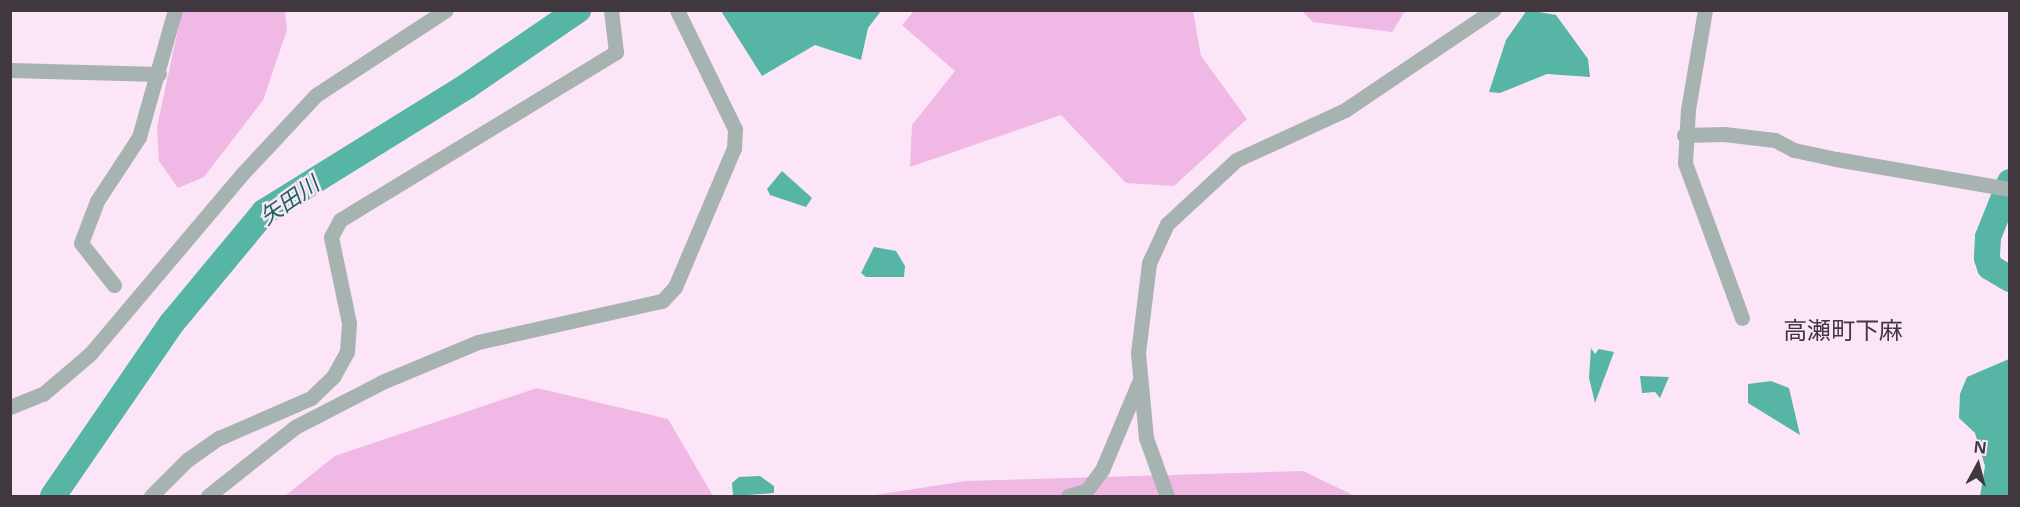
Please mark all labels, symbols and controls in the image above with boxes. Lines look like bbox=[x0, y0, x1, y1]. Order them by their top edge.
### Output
water label: 矢田川 bbox=[254, 170, 324, 230]
district label: 高瀬町下麻 bbox=[1783, 316, 1903, 344]
north arrow bbox=[1948, 435, 2008, 495]
text: N bbox=[1972, 435, 1988, 459]

